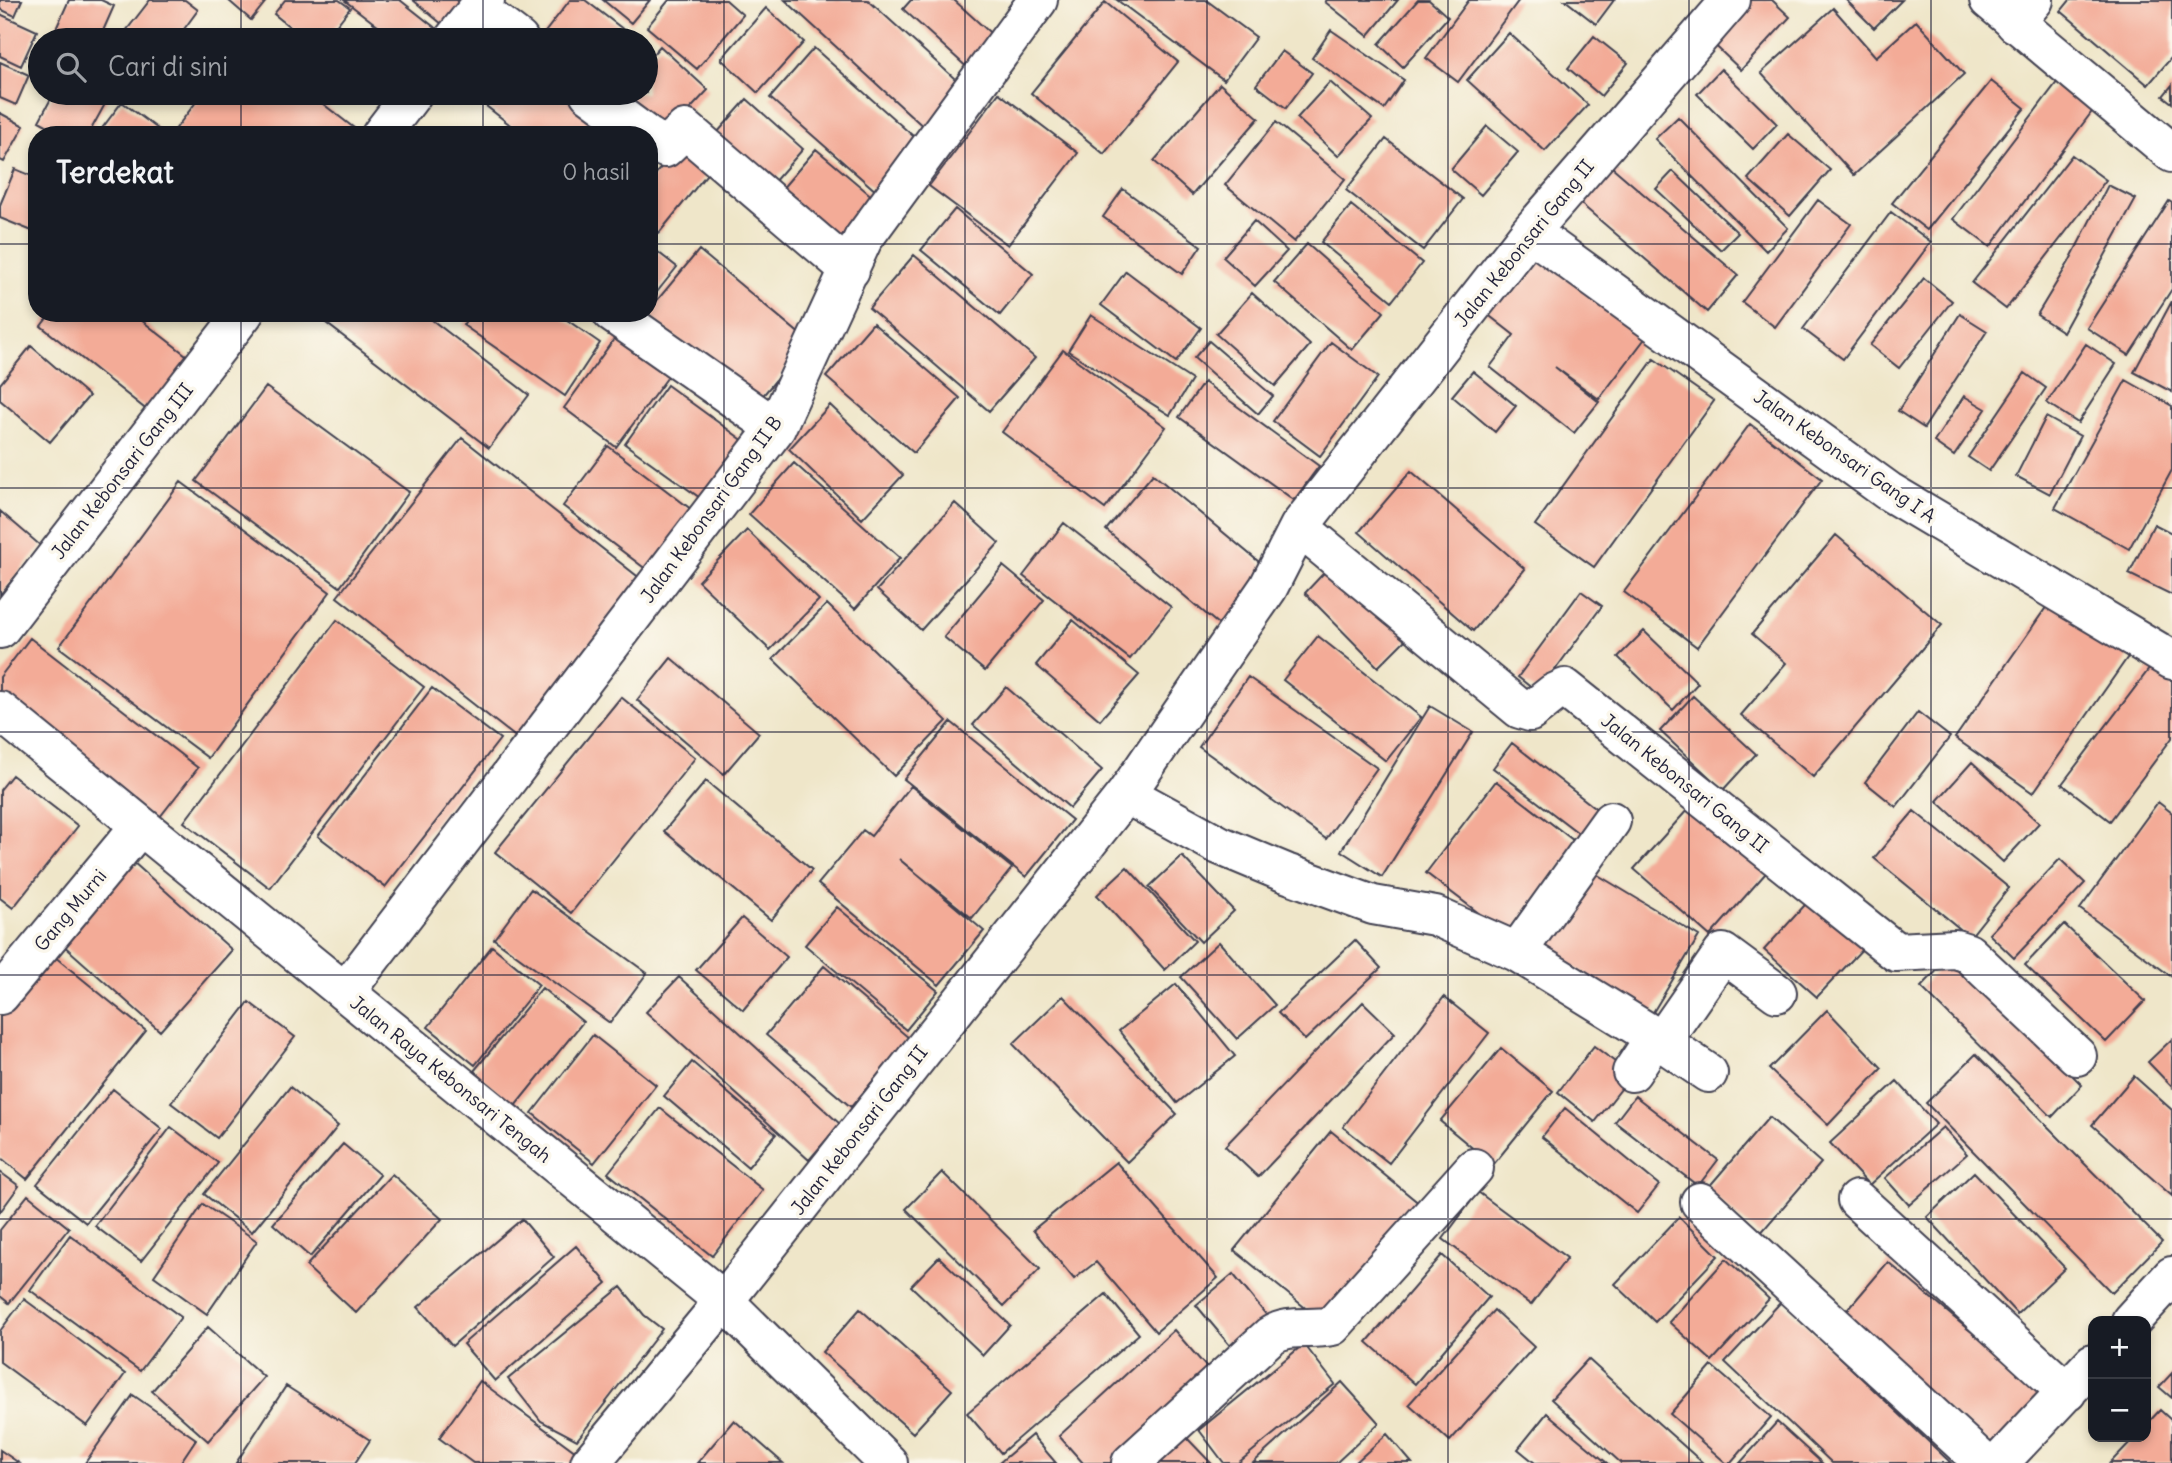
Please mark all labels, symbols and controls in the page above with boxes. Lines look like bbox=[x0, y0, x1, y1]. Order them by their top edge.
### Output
search box bbox=[28, 28, 658, 105]
icon: search bbox=[52, 48, 90, 86]
text: Cari di sini bbox=[108, 50, 228, 83]
text: Terdekat bbox=[56, 153, 174, 191]
street label: Jalan Kebonsari Gang II bbox=[1449, 155, 1599, 331]
text: 0 hasil bbox=[562, 157, 630, 186]
street label: Jalan Kebonsari Gang III bbox=[46, 378, 198, 564]
street label: Jalan Kebonsari Gang I A bbox=[1749, 384, 1941, 528]
street label: Jalan Kebonsari Gang II B bbox=[635, 411, 787, 607]
street label: Jalan Kebonsari Gang II bbox=[1597, 708, 1773, 858]
street label: Gang Murni bbox=[29, 864, 111, 956]
street label: Jalan Raya Kebonsari Tengah bbox=[346, 990, 556, 1168]
street label: Jalan Kebonsari Gang II bbox=[785, 1041, 933, 1219]
map controls bbox=[2088, 1316, 2151, 1442]
button: + bbox=[2088, 1316, 2151, 1379]
button: − bbox=[2088, 1379, 2151, 1442]

